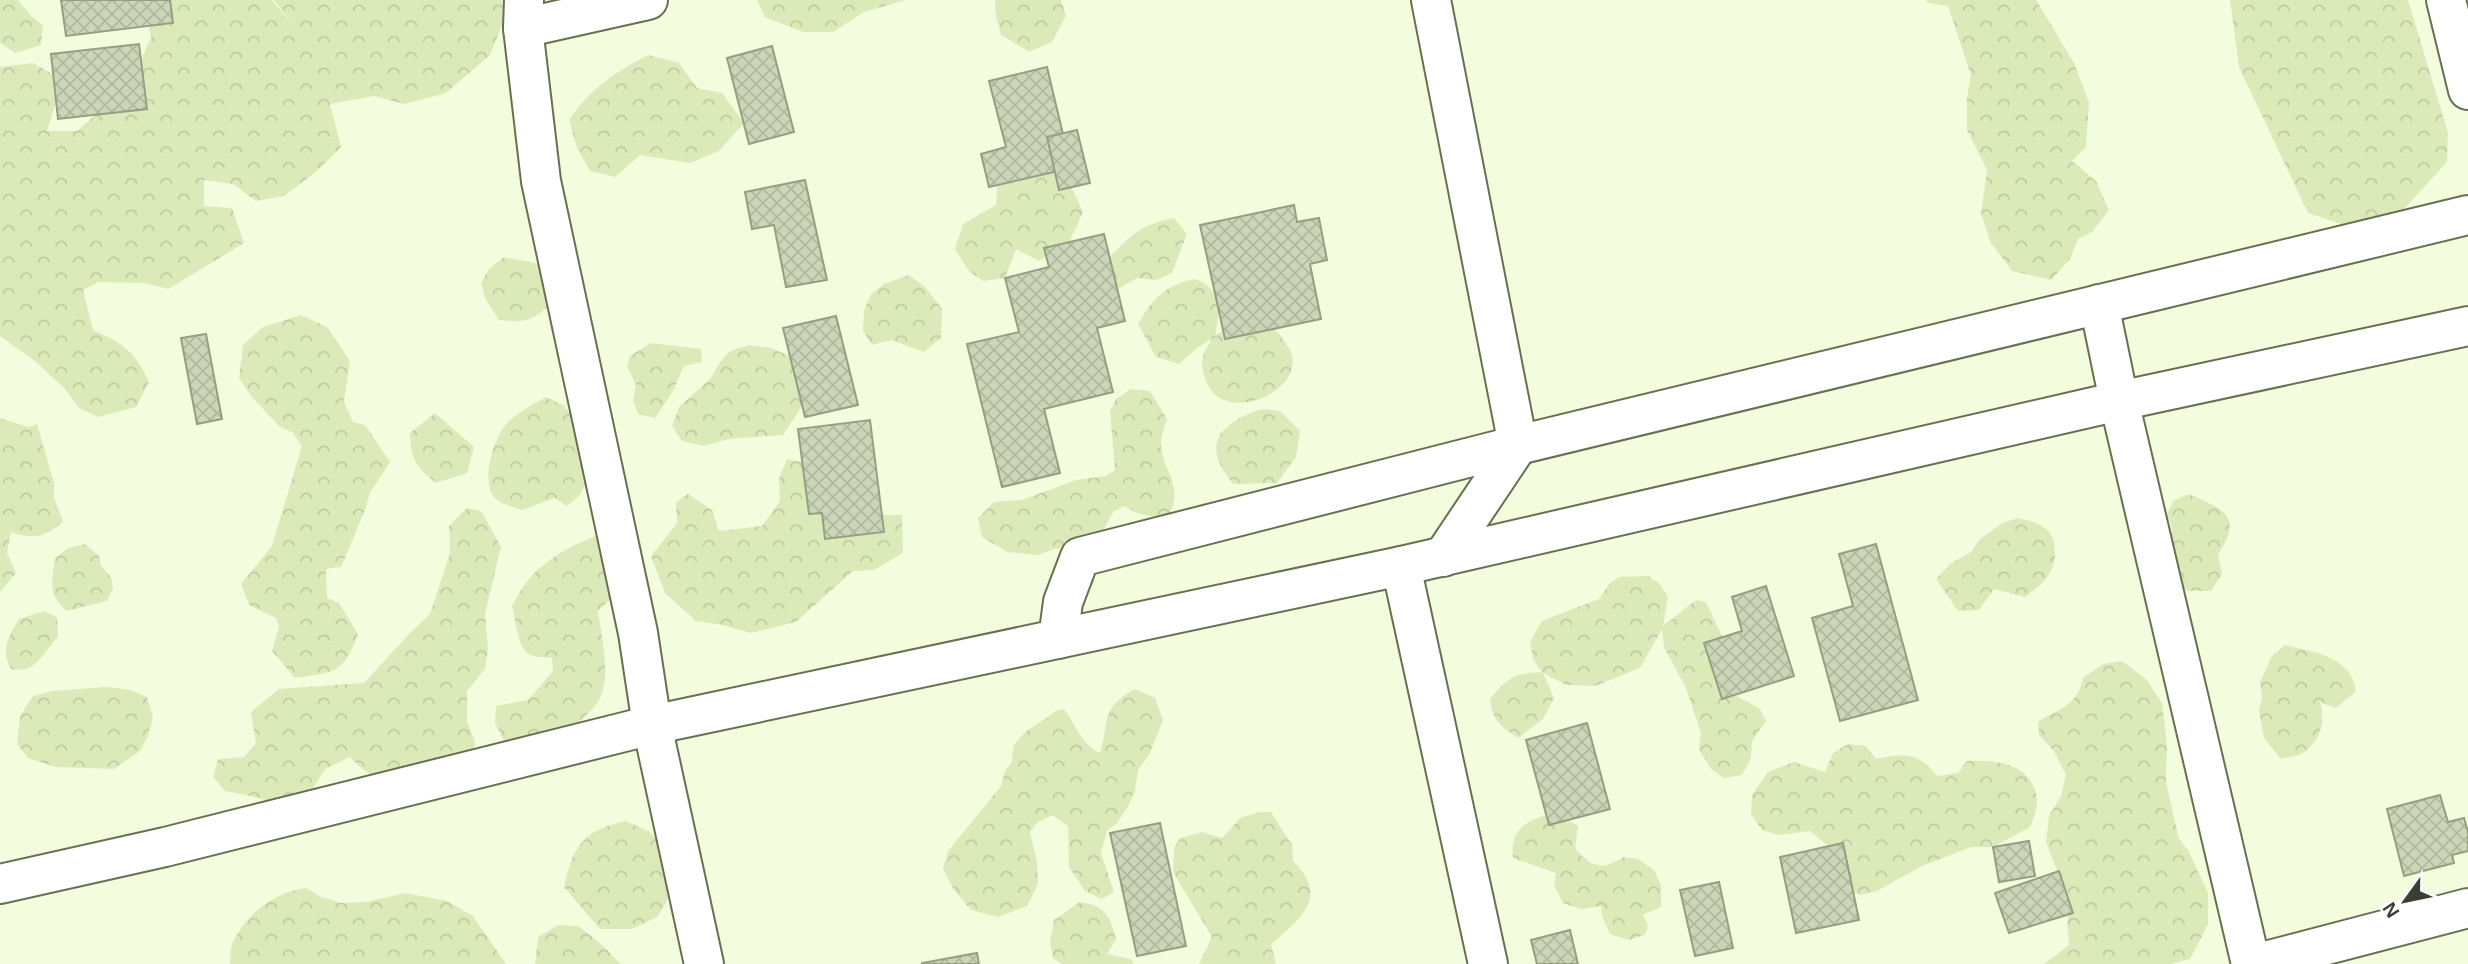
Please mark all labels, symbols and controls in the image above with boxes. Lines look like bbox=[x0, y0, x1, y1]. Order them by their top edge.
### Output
north arrow bbox=[2370, 866, 2440, 936]
text: N bbox=[2379, 899, 2404, 921]

